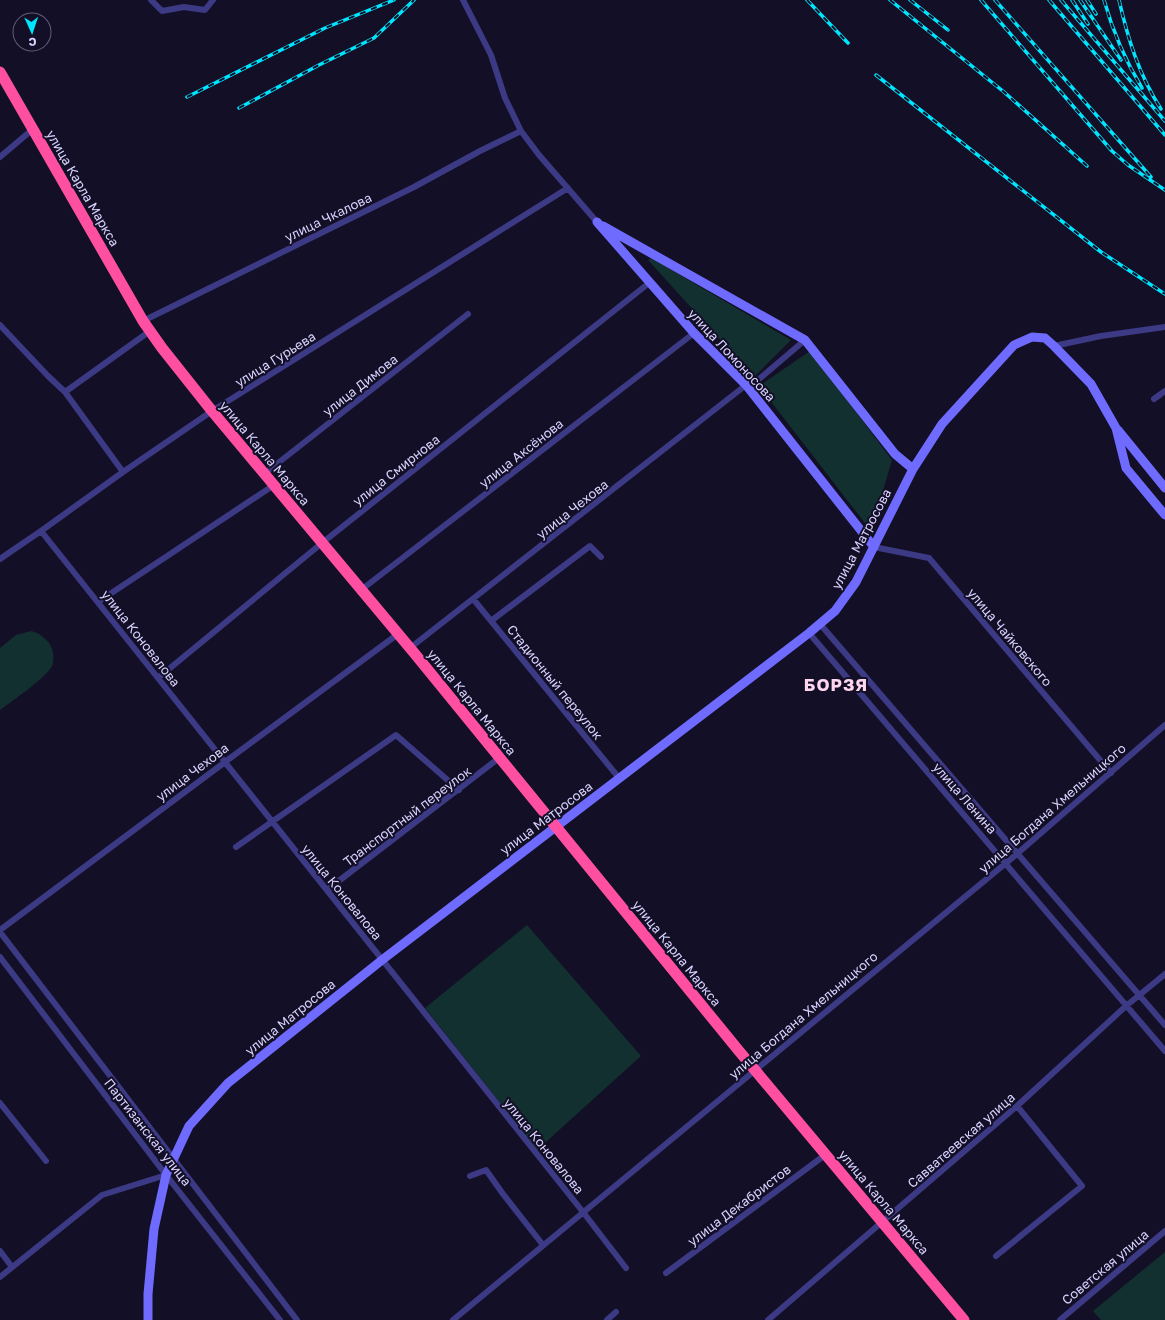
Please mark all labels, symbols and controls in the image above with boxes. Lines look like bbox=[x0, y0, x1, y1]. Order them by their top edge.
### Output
north arrow bbox=[12, 12, 52, 52]
text: С bbox=[28, 36, 37, 49]
street label: улица Карла Маркса bbox=[43, 127, 123, 249]
street label: улица Чкалова bbox=[282, 189, 374, 245]
street label: улица Ломоносова bbox=[685, 305, 779, 405]
street label: улица Гурьева bbox=[232, 328, 318, 390]
street label: улица Димова bbox=[319, 351, 401, 419]
street label: улица Карла Маркса bbox=[216, 397, 314, 509]
street label: улица Аксёнова bbox=[476, 415, 566, 491]
street label: улица Смирнова bbox=[349, 431, 443, 509]
street label: улица Чехова bbox=[533, 476, 611, 542]
street label: улица Матросова bbox=[828, 486, 894, 592]
street label: улица Чайковского bbox=[964, 585, 1056, 690]
street label: улица Коновалова bbox=[98, 586, 184, 690]
street label: Стадионный переулок bbox=[504, 621, 607, 743]
street label: улица Карла Маркса bbox=[424, 646, 520, 758]
district label: БОРЗЯ bbox=[804, 674, 868, 695]
street label: улица Чехова bbox=[153, 740, 231, 804]
street label: улица Богдана Хмельницкого bbox=[975, 740, 1129, 876]
street label: улица Ленина bbox=[930, 759, 1000, 837]
street label: Транспортный переулок bbox=[340, 762, 475, 869]
street label: улица Матросова bbox=[497, 778, 595, 858]
street label: улица Коновалова bbox=[298, 841, 386, 943]
street label: улица Карла Маркса bbox=[629, 897, 725, 1009]
street label: улица Богдана Хмельницкого bbox=[725, 948, 881, 1082]
street label: улица Матросова bbox=[242, 976, 338, 1058]
street label: Партизанская улица bbox=[101, 1075, 195, 1189]
street label: Савватеевская улица bbox=[904, 1089, 1018, 1191]
street label: улица Коновалова bbox=[500, 1095, 588, 1197]
street label: улица Карла Маркса bbox=[835, 1146, 933, 1258]
street label: улица Декабристов bbox=[684, 1161, 794, 1249]
street label: Советская улица bbox=[1058, 1226, 1152, 1308]

